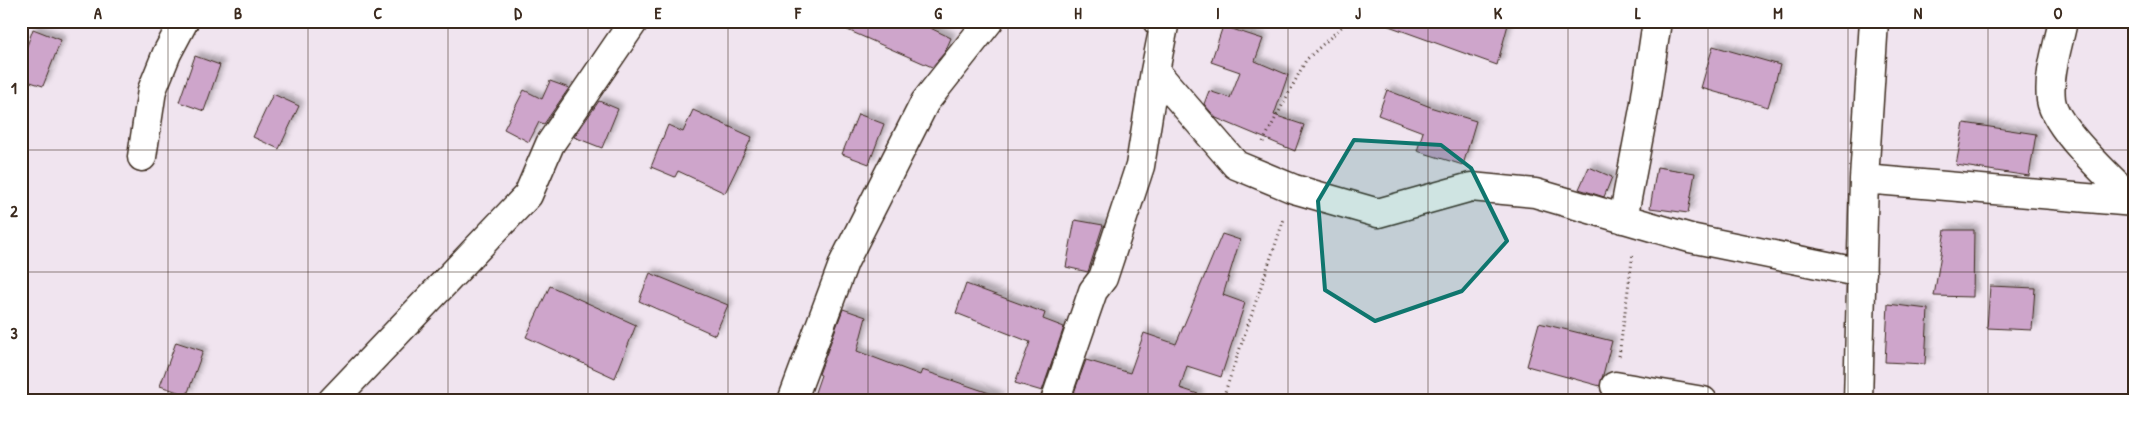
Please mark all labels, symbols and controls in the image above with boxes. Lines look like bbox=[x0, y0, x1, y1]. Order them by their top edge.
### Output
text: A bbox=[94, 2, 102, 24]
text: B bbox=[234, 2, 242, 24]
text: C bbox=[374, 2, 383, 24]
text: D bbox=[514, 2, 522, 24]
text: E bbox=[654, 2, 662, 24]
text: F bbox=[794, 2, 802, 24]
text: G bbox=[934, 2, 942, 24]
text: H bbox=[1074, 2, 1082, 24]
text: I bbox=[1216, 2, 1220, 24]
text: J bbox=[1355, 2, 1361, 24]
text: K bbox=[1494, 2, 1503, 24]
text: L bbox=[1635, 2, 1641, 24]
text: M bbox=[1773, 2, 1783, 24]
text: N bbox=[1914, 2, 1923, 24]
text: O bbox=[2054, 2, 2063, 24]
text: 1 bbox=[11, 77, 17, 99]
text: 2 bbox=[10, 200, 18, 222]
text: 3 bbox=[10, 322, 18, 344]

